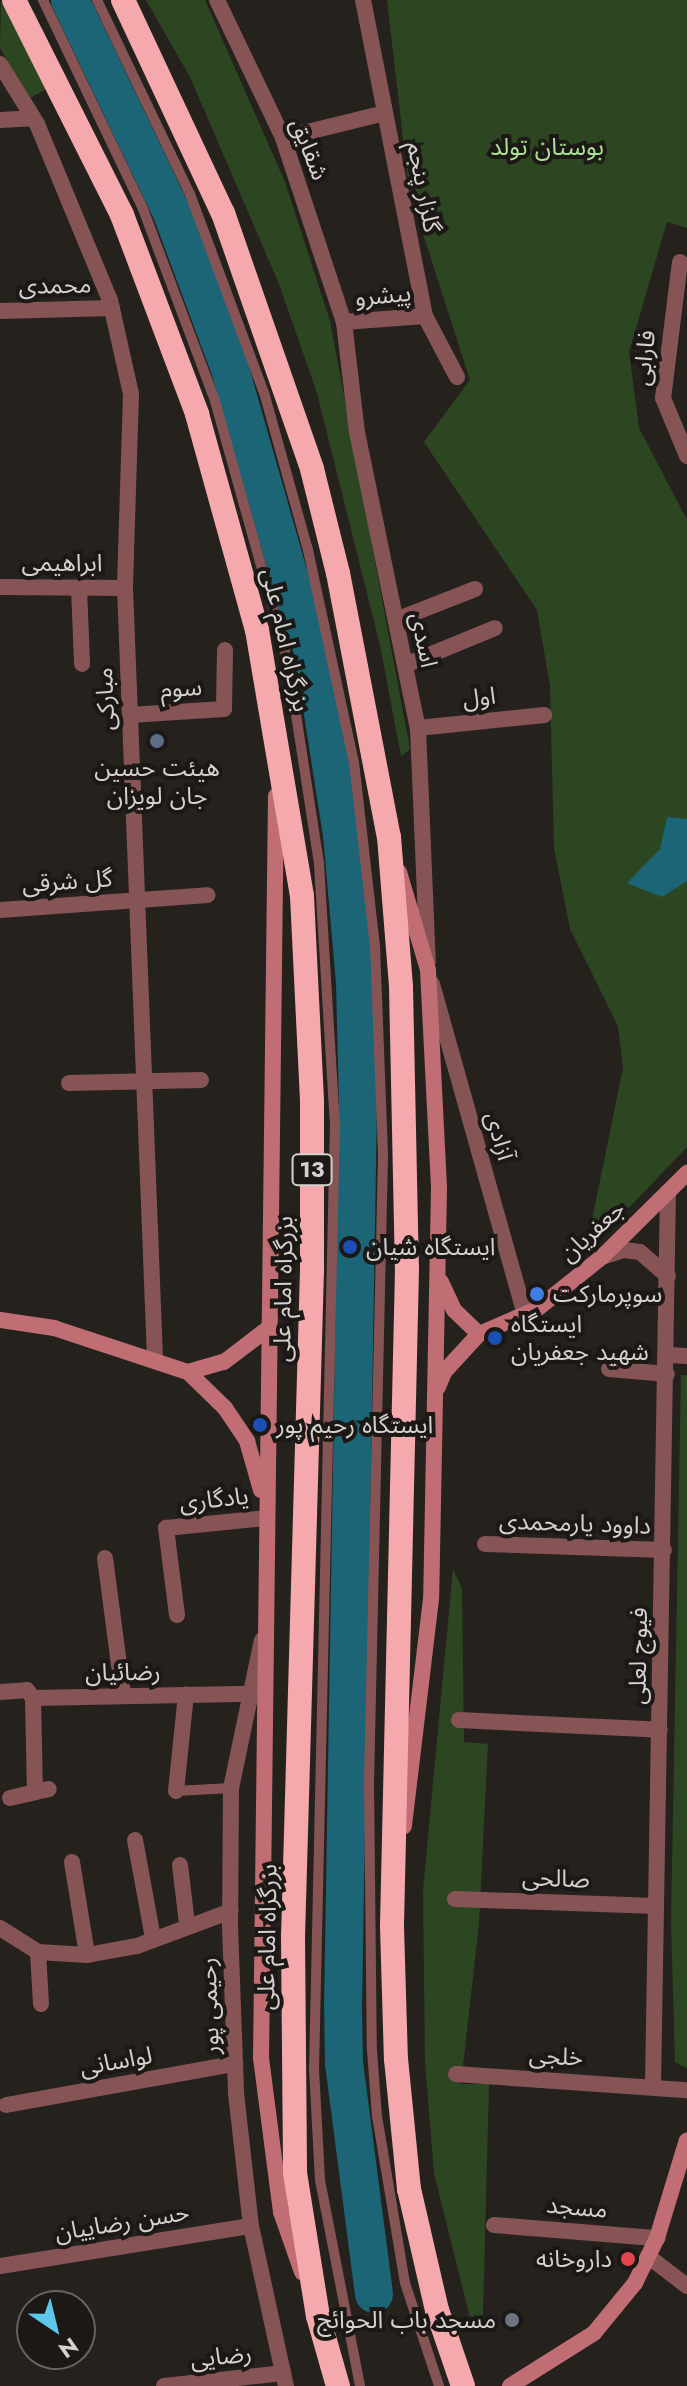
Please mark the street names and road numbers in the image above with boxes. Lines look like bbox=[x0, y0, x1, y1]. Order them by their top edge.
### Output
street label: شقایق bbox=[285, 114, 335, 184]
street label: گلزار پنجم bbox=[401, 139, 447, 235]
street label: محمدی bbox=[18, 270, 92, 300]
street label: پیشرو bbox=[353, 278, 413, 312]
street label: فارابی bbox=[627, 329, 661, 387]
street label: ابراهیمی bbox=[21, 549, 103, 577]
street label: بزرگراه امام علی bbox=[256, 565, 316, 715]
street label: اسدی bbox=[404, 610, 444, 670]
street label: مبارکی bbox=[90, 667, 120, 731]
street label: سوم bbox=[159, 672, 203, 704]
street label: اول bbox=[461, 681, 497, 713]
street label: گل شرقی bbox=[21, 863, 113, 899]
street label: آزادی bbox=[479, 1108, 521, 1164]
road number: 13 bbox=[290, 1152, 334, 1188]
street label: جعفریان bbox=[553, 1194, 631, 1268]
street label: بزرگراه امام علی bbox=[267, 1216, 299, 1362]
street label: یادگاری bbox=[178, 1481, 250, 1517]
street label: داوود یارمحمدی bbox=[499, 1506, 651, 1540]
street label: فیوج لعلی bbox=[623, 1607, 653, 1705]
street label: رضائیان bbox=[85, 1657, 161, 1687]
street label: صالحی bbox=[522, 1862, 590, 1894]
street label: بزرگراه امام علی bbox=[251, 1864, 283, 2010]
street label: رحیمی پور bbox=[193, 1957, 225, 2055]
street label: لواسانی bbox=[77, 2040, 155, 2082]
street label: خلجی bbox=[528, 2040, 584, 2072]
street label: مسجد bbox=[545, 2190, 609, 2224]
street label: حسن رضاییان bbox=[53, 2197, 191, 2247]
street label: رضایی bbox=[189, 2338, 253, 2374]

